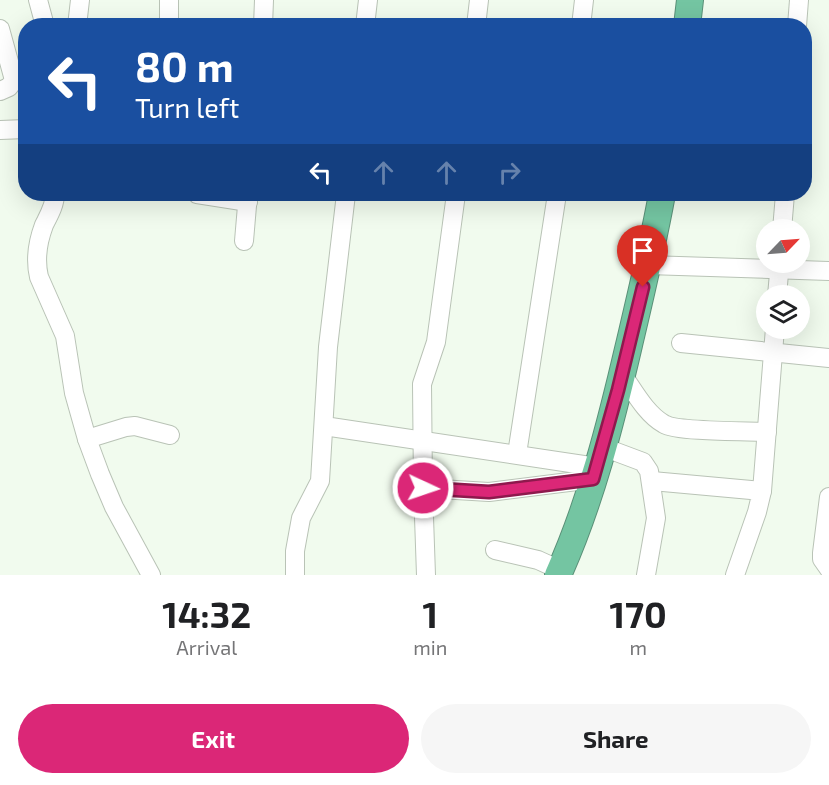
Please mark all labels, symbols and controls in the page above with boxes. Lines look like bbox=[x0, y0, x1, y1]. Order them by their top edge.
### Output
text: 80 m bbox=[135, 40, 234, 90]
icon: left bbox=[36, 42, 114, 120]
text: Turn left bbox=[135, 91, 239, 123]
icon: left bbox=[304, 156, 337, 189]
icon: ahead bbox=[367, 156, 400, 189]
icon: ahead bbox=[430, 156, 463, 189]
icon: right bbox=[493, 156, 526, 189]
north arrow bbox=[756, 219, 810, 273]
map controls bbox=[756, 219, 810, 339]
pin bbox=[617, 225, 668, 287]
icon: arrive bbox=[626, 234, 659, 267]
button: layers bbox=[756, 285, 810, 339]
position arrow bbox=[391, 456, 455, 520]
text: 14:32 bbox=[162, 592, 251, 635]
text: 1 bbox=[423, 592, 438, 635]
text: 170 bbox=[610, 592, 667, 635]
text: Arrival bbox=[176, 635, 237, 659]
text: min bbox=[413, 635, 447, 659]
text: m bbox=[629, 635, 647, 659]
button: Exit bbox=[18, 704, 409, 773]
button: Share bbox=[421, 704, 811, 773]

